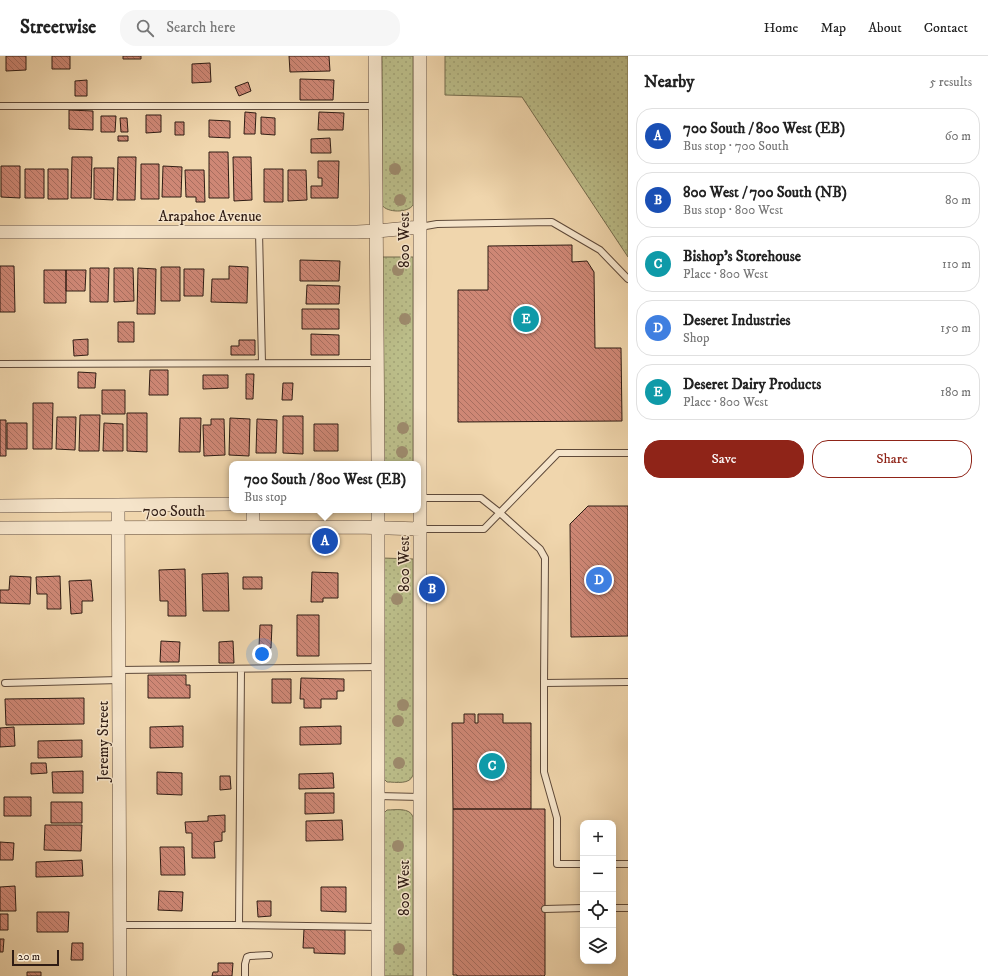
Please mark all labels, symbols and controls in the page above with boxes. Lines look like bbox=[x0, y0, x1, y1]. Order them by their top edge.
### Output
search box bbox=[120, 10, 400, 46]
text: Streetwise bbox=[20, 16, 96, 39]
icon: search bbox=[134, 17, 156, 39]
text: Search here bbox=[166, 18, 236, 37]
text: Home bbox=[764, 19, 798, 37]
text: Map bbox=[820, 19, 846, 37]
text: About bbox=[868, 19, 902, 37]
text: Contact bbox=[924, 19, 968, 37]
text: Nearby bbox=[644, 71, 694, 93]
text: 5 results bbox=[930, 74, 972, 90]
text: 700 South / 800 West (EB) bbox=[683, 119, 845, 138]
text: A bbox=[654, 128, 662, 144]
text: 60 m bbox=[945, 128, 971, 144]
text: Bus stop · 700 South bbox=[683, 138, 789, 154]
text: 800 West / 700 South (NB) bbox=[683, 183, 847, 202]
text: B bbox=[654, 192, 662, 208]
text: 80 m bbox=[945, 192, 971, 208]
text: Bus stop · 800 West bbox=[683, 202, 783, 218]
street label: Arapahoe Avenue bbox=[158, 207, 262, 226]
street label: 800 West bbox=[395, 212, 414, 268]
text: Bishop's Storehouse bbox=[683, 247, 801, 266]
text: C bbox=[654, 256, 662, 272]
text: 110 m bbox=[942, 256, 971, 272]
text: Place · 800 West bbox=[683, 266, 768, 282]
pin: E bbox=[513, 304, 539, 334]
text: Deseret Industries bbox=[683, 311, 791, 330]
text: D bbox=[653, 320, 663, 336]
text: 150 m bbox=[940, 320, 971, 336]
text: Shop bbox=[683, 330, 709, 346]
text: Deseret Dairy Products bbox=[683, 375, 821, 394]
text: E bbox=[653, 384, 663, 400]
text: 180 m bbox=[940, 384, 971, 400]
text: Place · 800 West bbox=[683, 394, 768, 410]
button: Save bbox=[644, 440, 804, 478]
button: Share bbox=[812, 440, 972, 478]
popup bbox=[229, 461, 421, 513]
text: 700 South / 800 West (EB) bbox=[244, 470, 406, 489]
text: Bus stop bbox=[244, 489, 287, 505]
street label: 700 South bbox=[143, 502, 205, 521]
pin: A bbox=[312, 526, 338, 556]
street label: 800 West bbox=[395, 536, 414, 592]
pin: D bbox=[586, 565, 612, 595]
pin: B bbox=[419, 574, 445, 604]
your location bbox=[252, 644, 272, 664]
street label: Jeremy Street bbox=[94, 700, 113, 783]
pin: C bbox=[479, 751, 505, 781]
map controls bbox=[580, 820, 616, 964]
button: + bbox=[580, 820, 616, 856]
button: − bbox=[580, 856, 616, 892]
street label: 800 West bbox=[395, 860, 414, 916]
button: locate bbox=[580, 892, 616, 928]
button: layers bbox=[580, 928, 616, 964]
scale bar bbox=[12, 948, 59, 967]
text: 20 m bbox=[18, 950, 40, 964]

